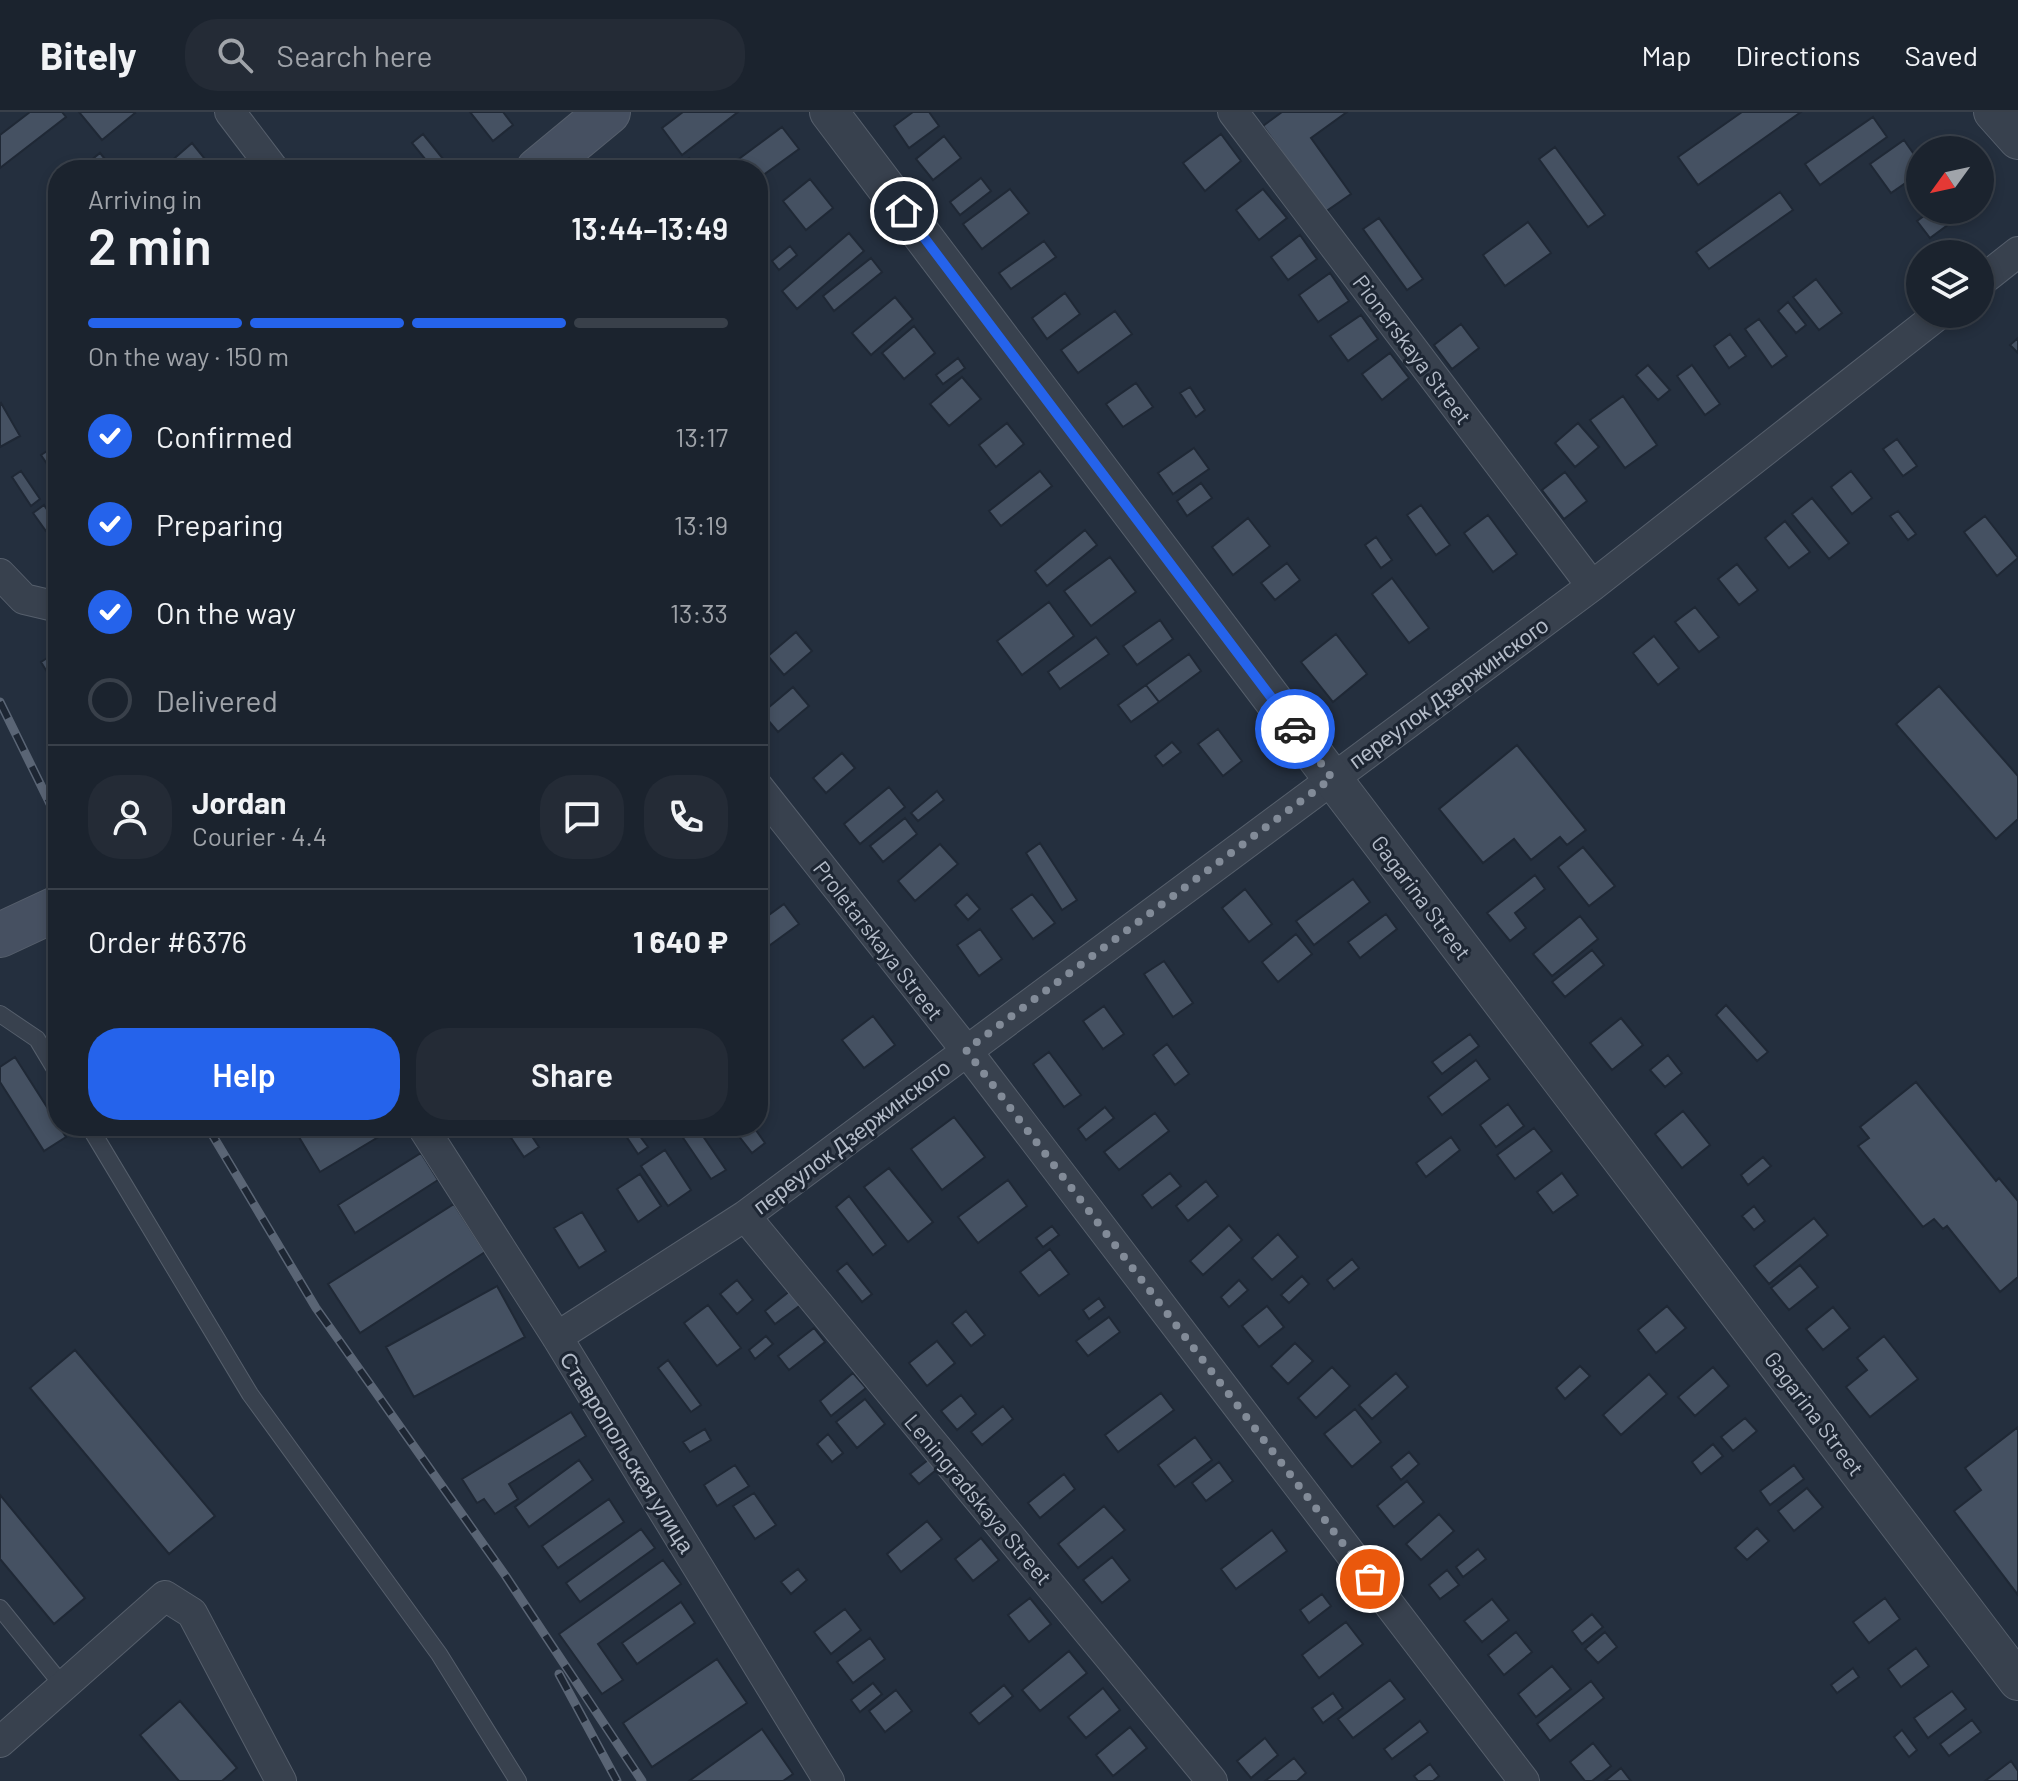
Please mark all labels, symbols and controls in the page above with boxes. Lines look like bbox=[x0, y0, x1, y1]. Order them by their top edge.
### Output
search box bbox=[185, 19, 745, 91]
text: Bitely bbox=[40, 32, 137, 78]
icon: search bbox=[213, 33, 257, 77]
text: Search here bbox=[277, 37, 433, 73]
text: Map bbox=[1642, 38, 1691, 72]
text: Directions bbox=[1735, 38, 1861, 72]
text: Saved bbox=[1905, 38, 1978, 72]
north arrow bbox=[1906, 136, 1994, 224]
map controls bbox=[1906, 136, 1994, 328]
pin bbox=[870, 177, 938, 245]
text: Arriving in bbox=[88, 183, 202, 214]
icon: home bbox=[882, 189, 926, 233]
text: 13:44–13:49 bbox=[571, 210, 728, 246]
text: 2 min bbox=[88, 213, 212, 275]
button: layers bbox=[1906, 240, 1994, 328]
street label: Pionerskaya Street bbox=[1348, 269, 1478, 429]
text: On the way · 150 m bbox=[88, 340, 289, 371]
icon: check bbox=[88, 414, 132, 458]
text: Confirmed bbox=[156, 418, 293, 454]
text: 13:17 bbox=[675, 421, 728, 452]
icon: check bbox=[88, 502, 132, 546]
text: Preparing bbox=[156, 506, 283, 542]
text: 13:19 bbox=[674, 509, 728, 540]
icon: check bbox=[88, 590, 132, 634]
text: On the way bbox=[156, 594, 296, 630]
text: 13:33 bbox=[670, 597, 728, 628]
street label: переулок Дзержинского bbox=[1343, 611, 1553, 774]
text: Delivered bbox=[156, 682, 278, 718]
courier bbox=[1255, 689, 1335, 769]
icon: car bbox=[1273, 707, 1317, 751]
button: person bbox=[88, 775, 172, 859]
button: chat bbox=[540, 775, 624, 859]
button: phone bbox=[644, 775, 728, 859]
text: Jordan bbox=[192, 784, 287, 820]
text: Courier · 4.4 bbox=[192, 820, 327, 851]
street label: Gagarina Street bbox=[1367, 830, 1477, 964]
street label: Proletarskaya Street bbox=[809, 855, 949, 1025]
text: Order #6376 bbox=[88, 923, 247, 959]
text: 1 640 ₽ bbox=[633, 923, 728, 959]
button: Help bbox=[88, 1028, 400, 1120]
button: Share bbox=[416, 1028, 728, 1120]
street label: переулок Дзержинского bbox=[747, 1053, 955, 1219]
street label: Gagarina Street bbox=[1760, 1346, 1870, 1480]
street label: Ставропольская улица bbox=[555, 1347, 701, 1559]
street label: Leningradskaya Street bbox=[900, 1408, 1058, 1590]
pin bbox=[1336, 1545, 1404, 1613]
icon: bag bbox=[1348, 1557, 1392, 1601]

